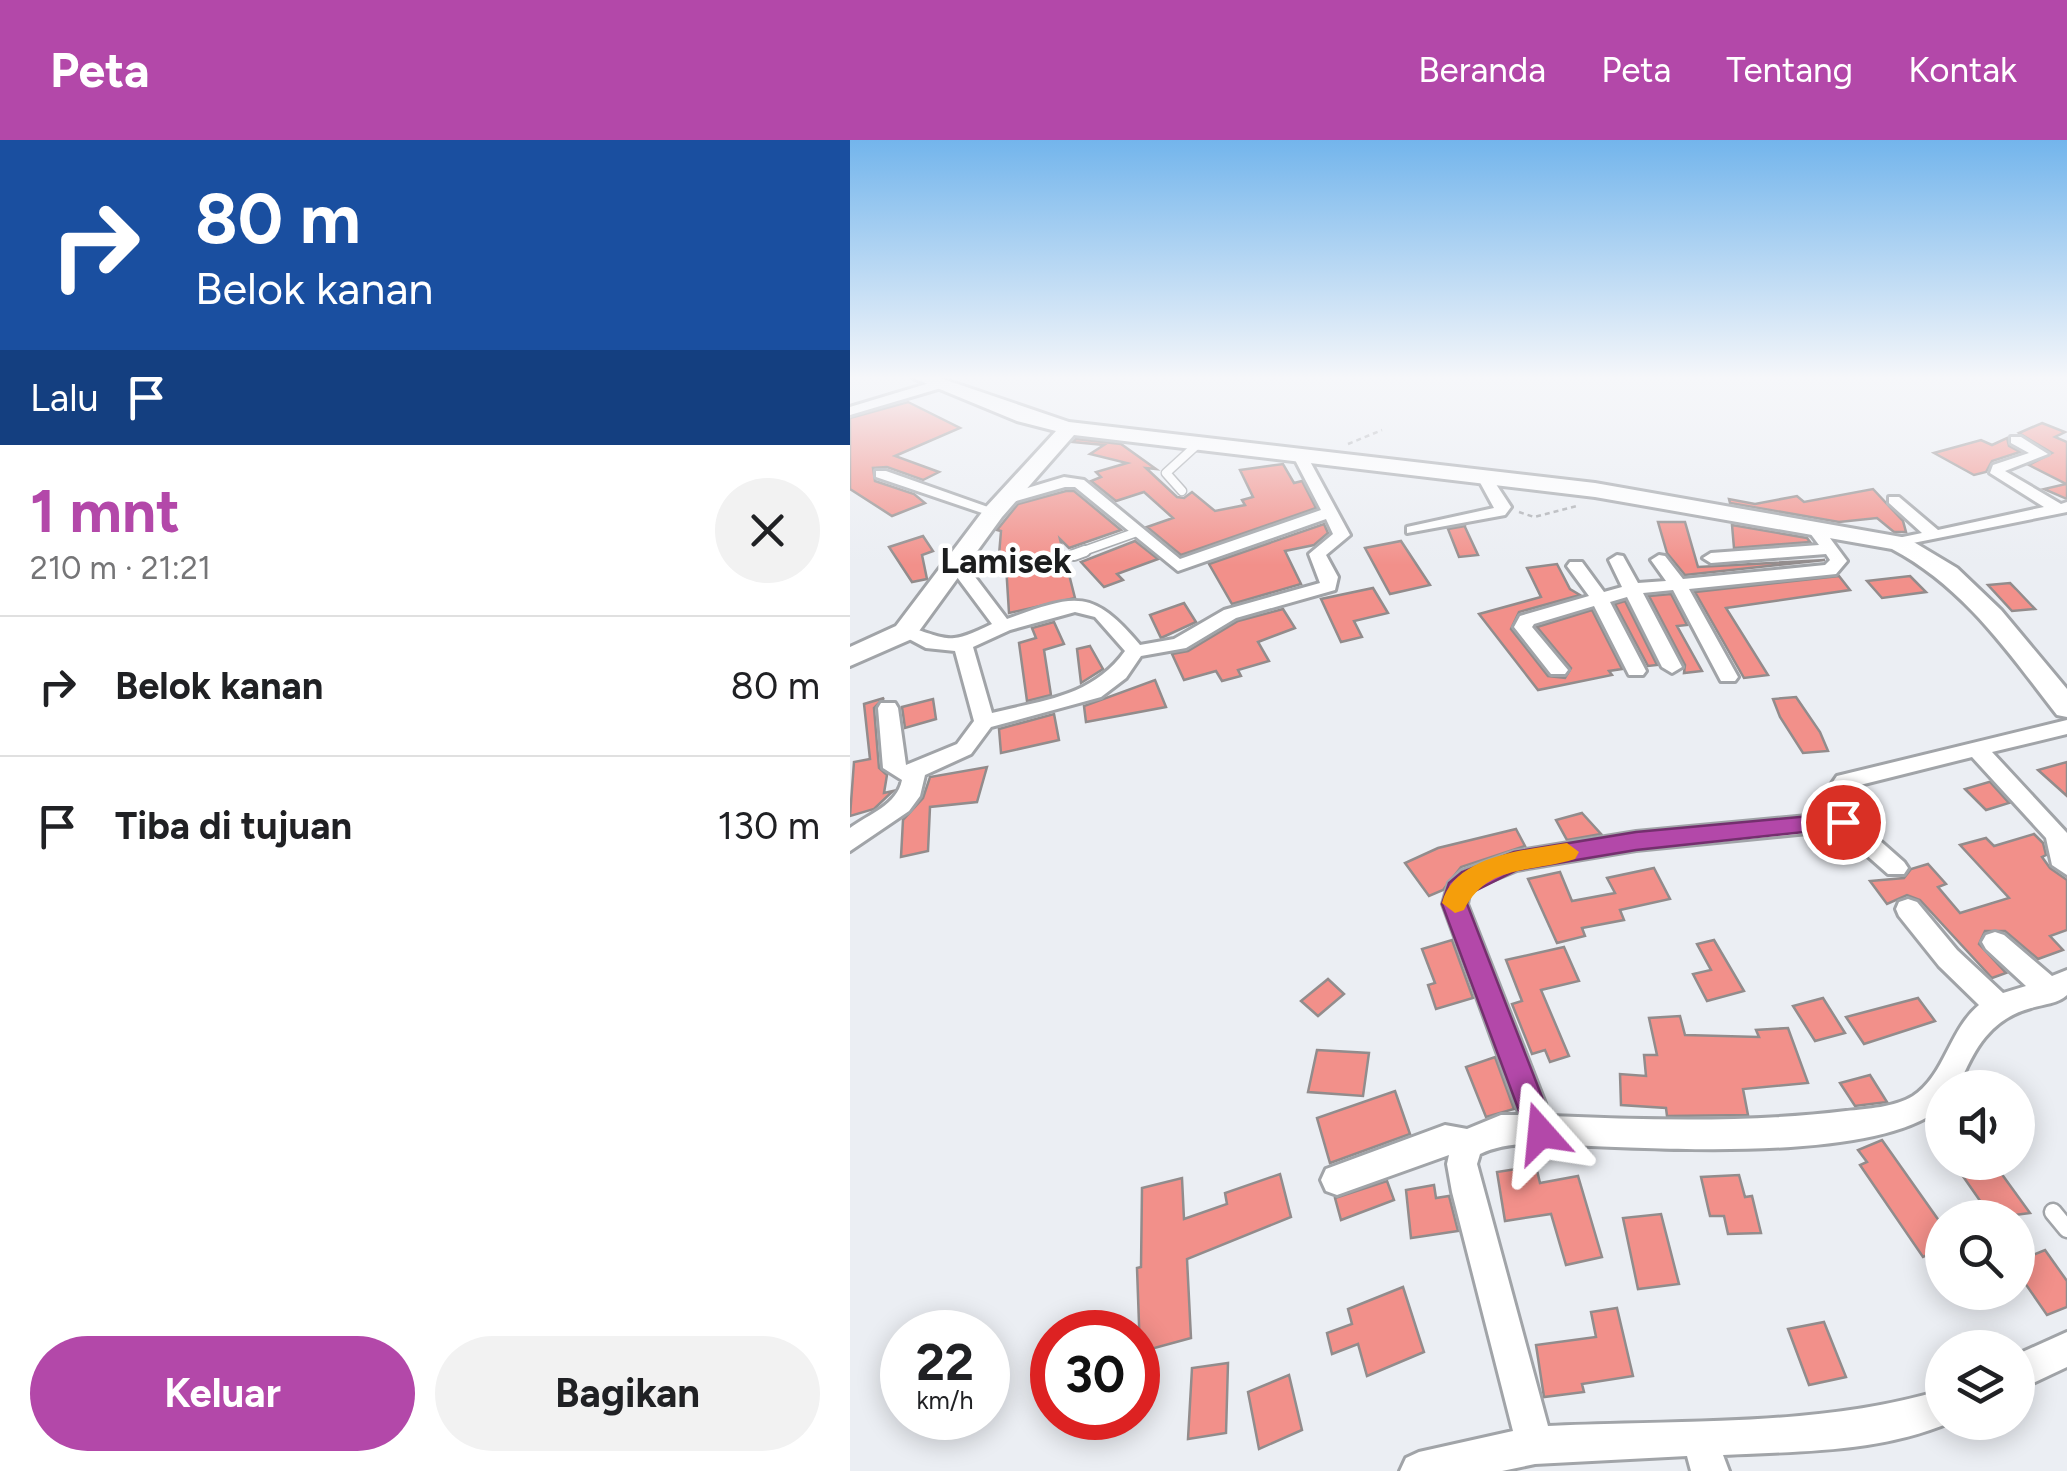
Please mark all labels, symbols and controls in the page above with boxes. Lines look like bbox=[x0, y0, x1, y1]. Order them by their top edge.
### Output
text: Peta bbox=[50, 41, 150, 99]
text: Beranda bbox=[1418, 49, 1546, 91]
text: Peta bbox=[1601, 49, 1671, 91]
text: Tentang bbox=[1726, 49, 1853, 91]
text: Kontak bbox=[1908, 49, 2017, 91]
text: 80 m bbox=[195, 176, 361, 261]
icon: right bbox=[30, 180, 160, 310]
text: Belok kanan bbox=[195, 261, 433, 315]
icon: arrive bbox=[119, 370, 174, 425]
text: Lalu bbox=[30, 375, 99, 421]
text: 1 mnt bbox=[30, 475, 180, 547]
button: close bbox=[715, 478, 820, 583]
district label: Lamisek bbox=[940, 540, 1072, 582]
text: 210 m · 21:21 bbox=[30, 549, 211, 587]
icon: right bbox=[30, 659, 85, 714]
text: Belok kanan bbox=[115, 663, 323, 709]
text: 80 m bbox=[731, 663, 820, 709]
pin bbox=[1801, 780, 1886, 865]
icon: arrive bbox=[1816, 795, 1871, 850]
icon: arrive bbox=[30, 799, 85, 854]
text: Tiba di tujuan bbox=[115, 803, 352, 849]
text: 130 m bbox=[718, 803, 820, 849]
map controls bbox=[1925, 1070, 2035, 1440]
button: sound bbox=[1925, 1070, 2035, 1180]
position arrow bbox=[1489, 1081, 1593, 1185]
button: search bbox=[1925, 1200, 2035, 1310]
speed limit sign: 30 bbox=[1030, 1310, 1160, 1440]
button: layers bbox=[1925, 1330, 2035, 1440]
text: 22 bbox=[916, 1332, 974, 1393]
button: Keluar bbox=[30, 1336, 415, 1451]
button: Bagikan bbox=[435, 1336, 820, 1451]
text: km/h bbox=[916, 1385, 974, 1415]

